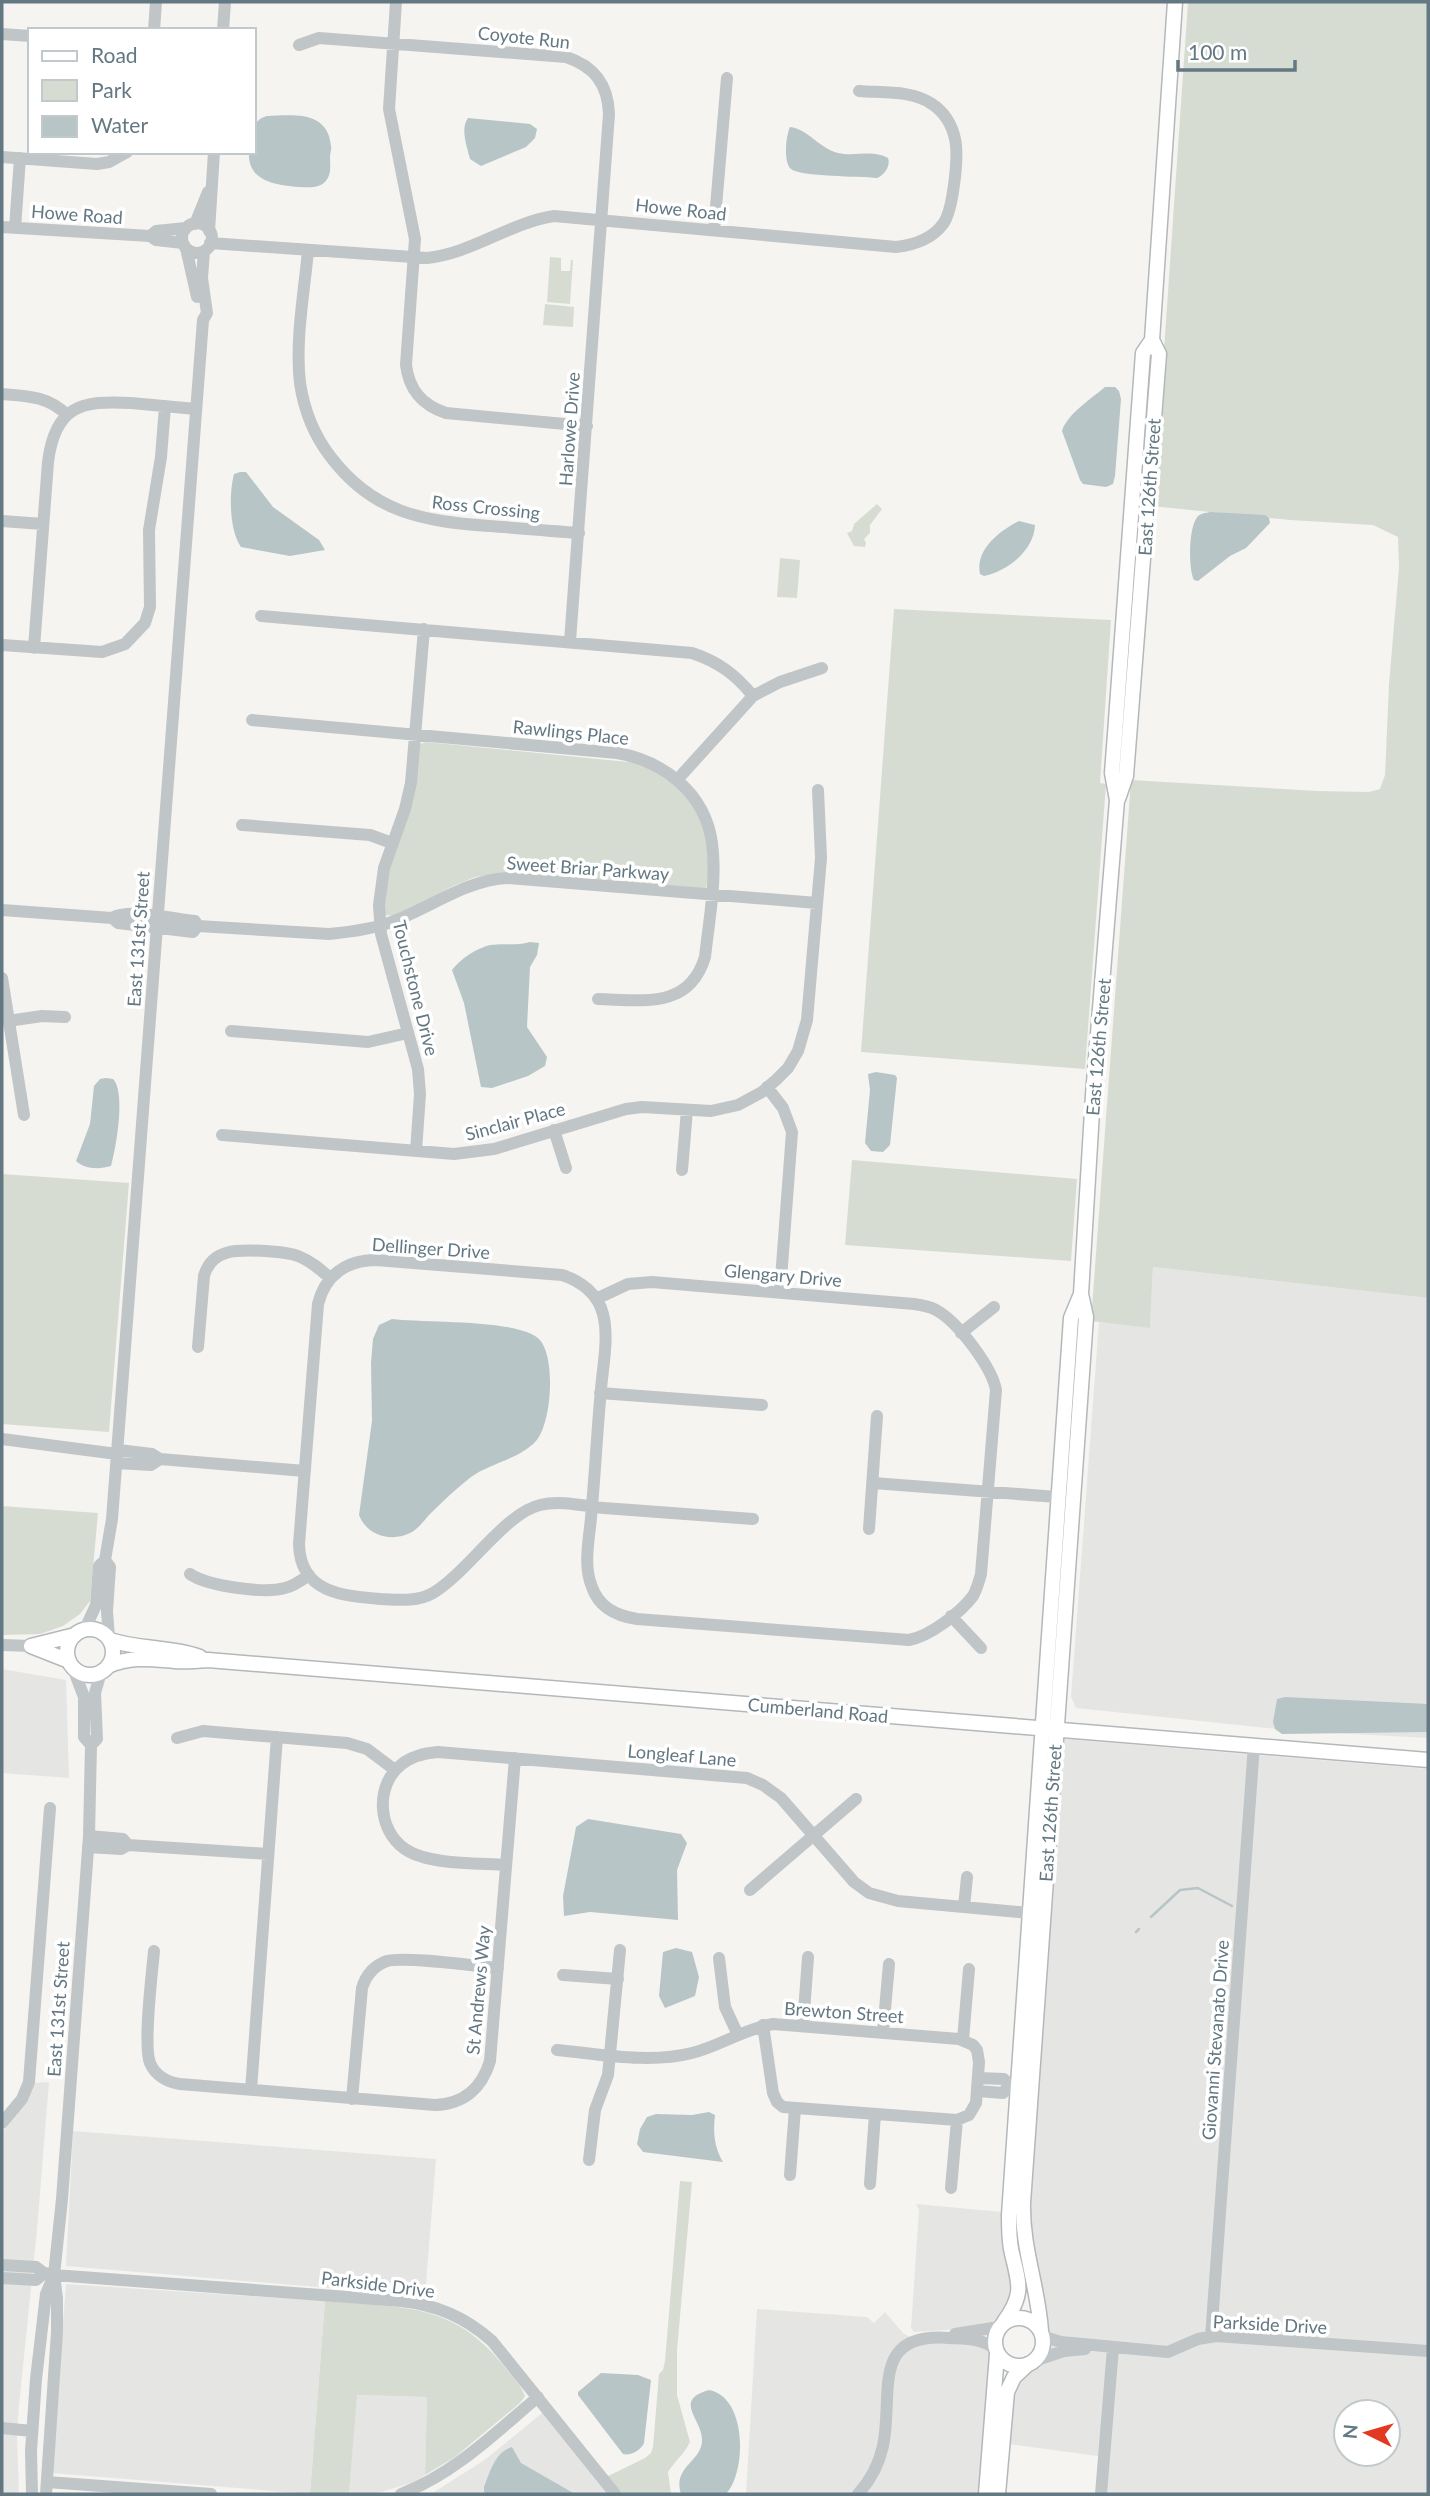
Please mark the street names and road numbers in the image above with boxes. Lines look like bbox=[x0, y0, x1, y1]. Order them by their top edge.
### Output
street label: Coyote Run bbox=[477, 21, 571, 53]
street label: Howe Road bbox=[634, 193, 728, 225]
street label: Howe Road bbox=[31, 200, 123, 228]
street label: Harlowe Drive bbox=[554, 371, 584, 487]
street label: East 126th Street bbox=[1133, 417, 1165, 557]
street label: Ross Crossing bbox=[431, 490, 541, 524]
street label: Rawlings Place bbox=[512, 715, 630, 749]
street label: Sweet Briar Parkway bbox=[506, 851, 671, 885]
street label: East 131st Street bbox=[122, 870, 154, 1007]
street label: Touchstone Drive bbox=[389, 918, 443, 1058]
street label: East 126th Street bbox=[1081, 977, 1115, 1117]
street label: Sinclair Place bbox=[462, 1097, 568, 1145]
street label: Dellinger Drive bbox=[371, 1233, 491, 1263]
street label: Glengary Drive bbox=[723, 1259, 843, 1291]
street label: Cumberland Road bbox=[747, 1693, 889, 1727]
street label: Longleaf Lane bbox=[627, 1739, 737, 1771]
street label: East 126th Street bbox=[1034, 1743, 1066, 1883]
street label: St Andrews Way bbox=[461, 1924, 495, 2055]
street label: Giovanni Stevanato Drive bbox=[1197, 1939, 1233, 2141]
street label: East 131st Street bbox=[42, 1940, 74, 2077]
street label: Brewton Street bbox=[783, 1997, 905, 2027]
street label: Parkside Drive bbox=[320, 2266, 436, 2302]
street label: Parkside Drive bbox=[1212, 2310, 1328, 2338]

